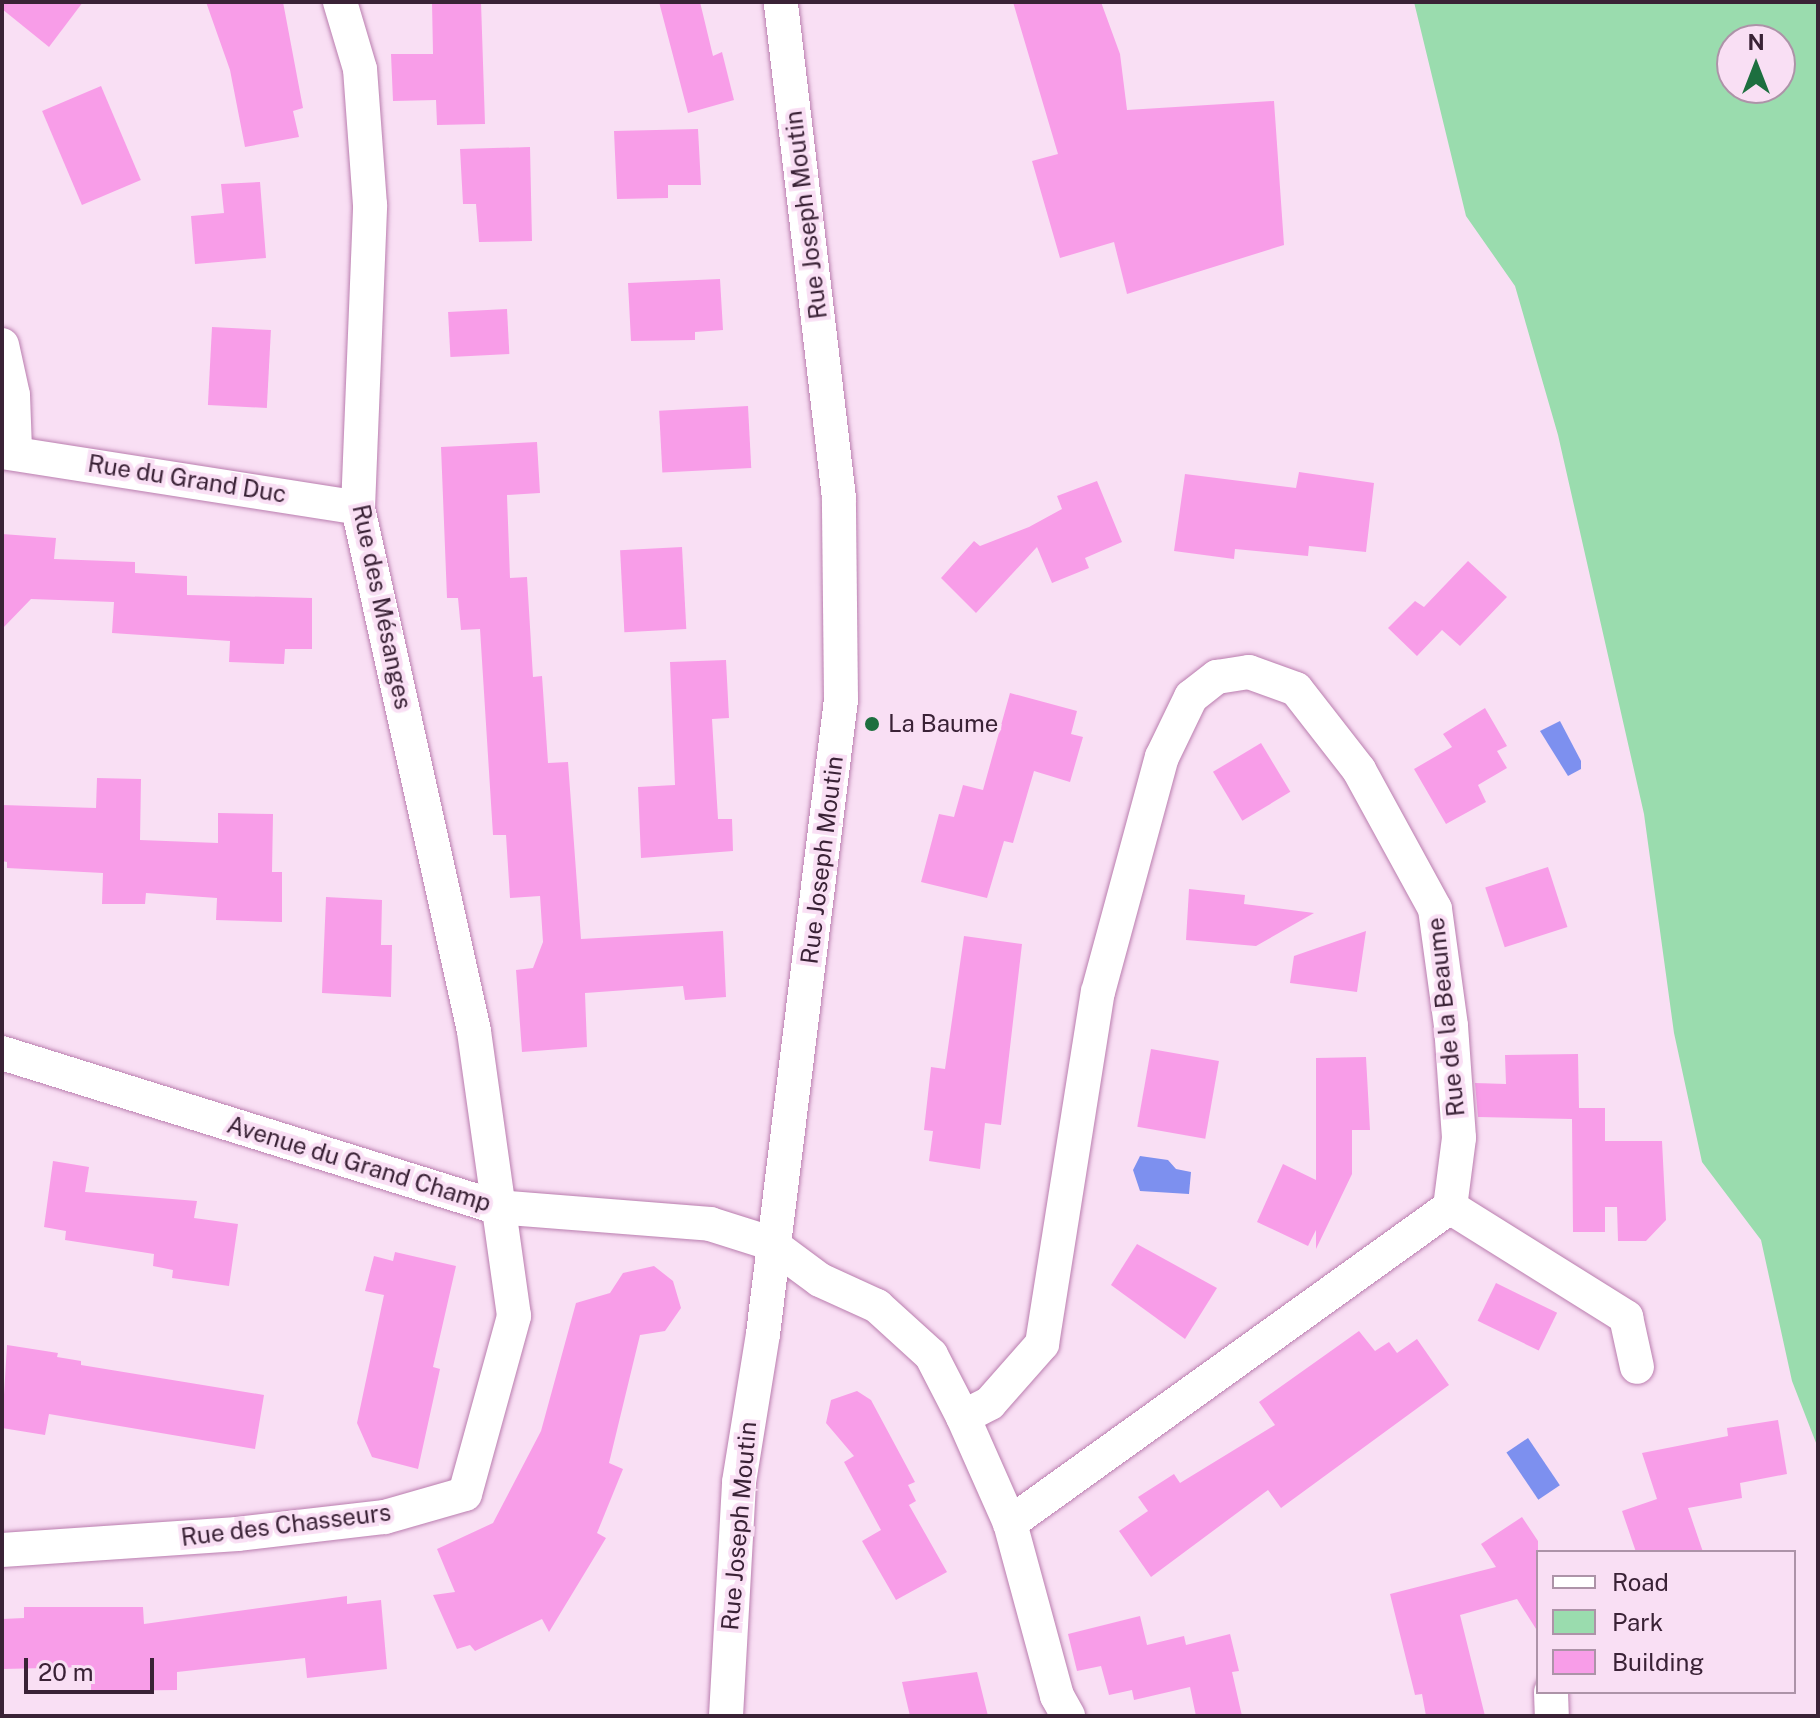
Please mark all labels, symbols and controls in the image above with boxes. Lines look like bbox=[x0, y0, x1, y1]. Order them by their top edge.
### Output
north arrow bbox=[1716, 24, 1796, 104]
text: N bbox=[1747, 29, 1765, 55]
street label: Rue Joseph Moutin bbox=[779, 109, 833, 321]
street label: Rue du Grand Duc bbox=[86, 449, 288, 509]
street label: Rue des Mésanges bbox=[346, 502, 418, 712]
place label: La Baume bbox=[888, 710, 998, 738]
marker: La Baume bbox=[863, 715, 881, 733]
street label: Rue Joseph Moutin bbox=[795, 754, 849, 966]
street label: Rue de la Beaume bbox=[1421, 916, 1471, 1118]
street label: Avenue du Grand Champ bbox=[223, 1110, 495, 1218]
street label: Rue Joseph Moutin bbox=[716, 1420, 762, 1632]
street label: Rue des Chasseurs bbox=[179, 1498, 393, 1552]
legend bbox=[1536, 1550, 1796, 1694]
text: Road bbox=[1612, 1568, 1669, 1596]
text: Park bbox=[1612, 1608, 1663, 1636]
scale bar bbox=[28, 1642, 158, 1692]
text: Building bbox=[1612, 1648, 1704, 1676]
text: 20 m bbox=[38, 1658, 94, 1686]

